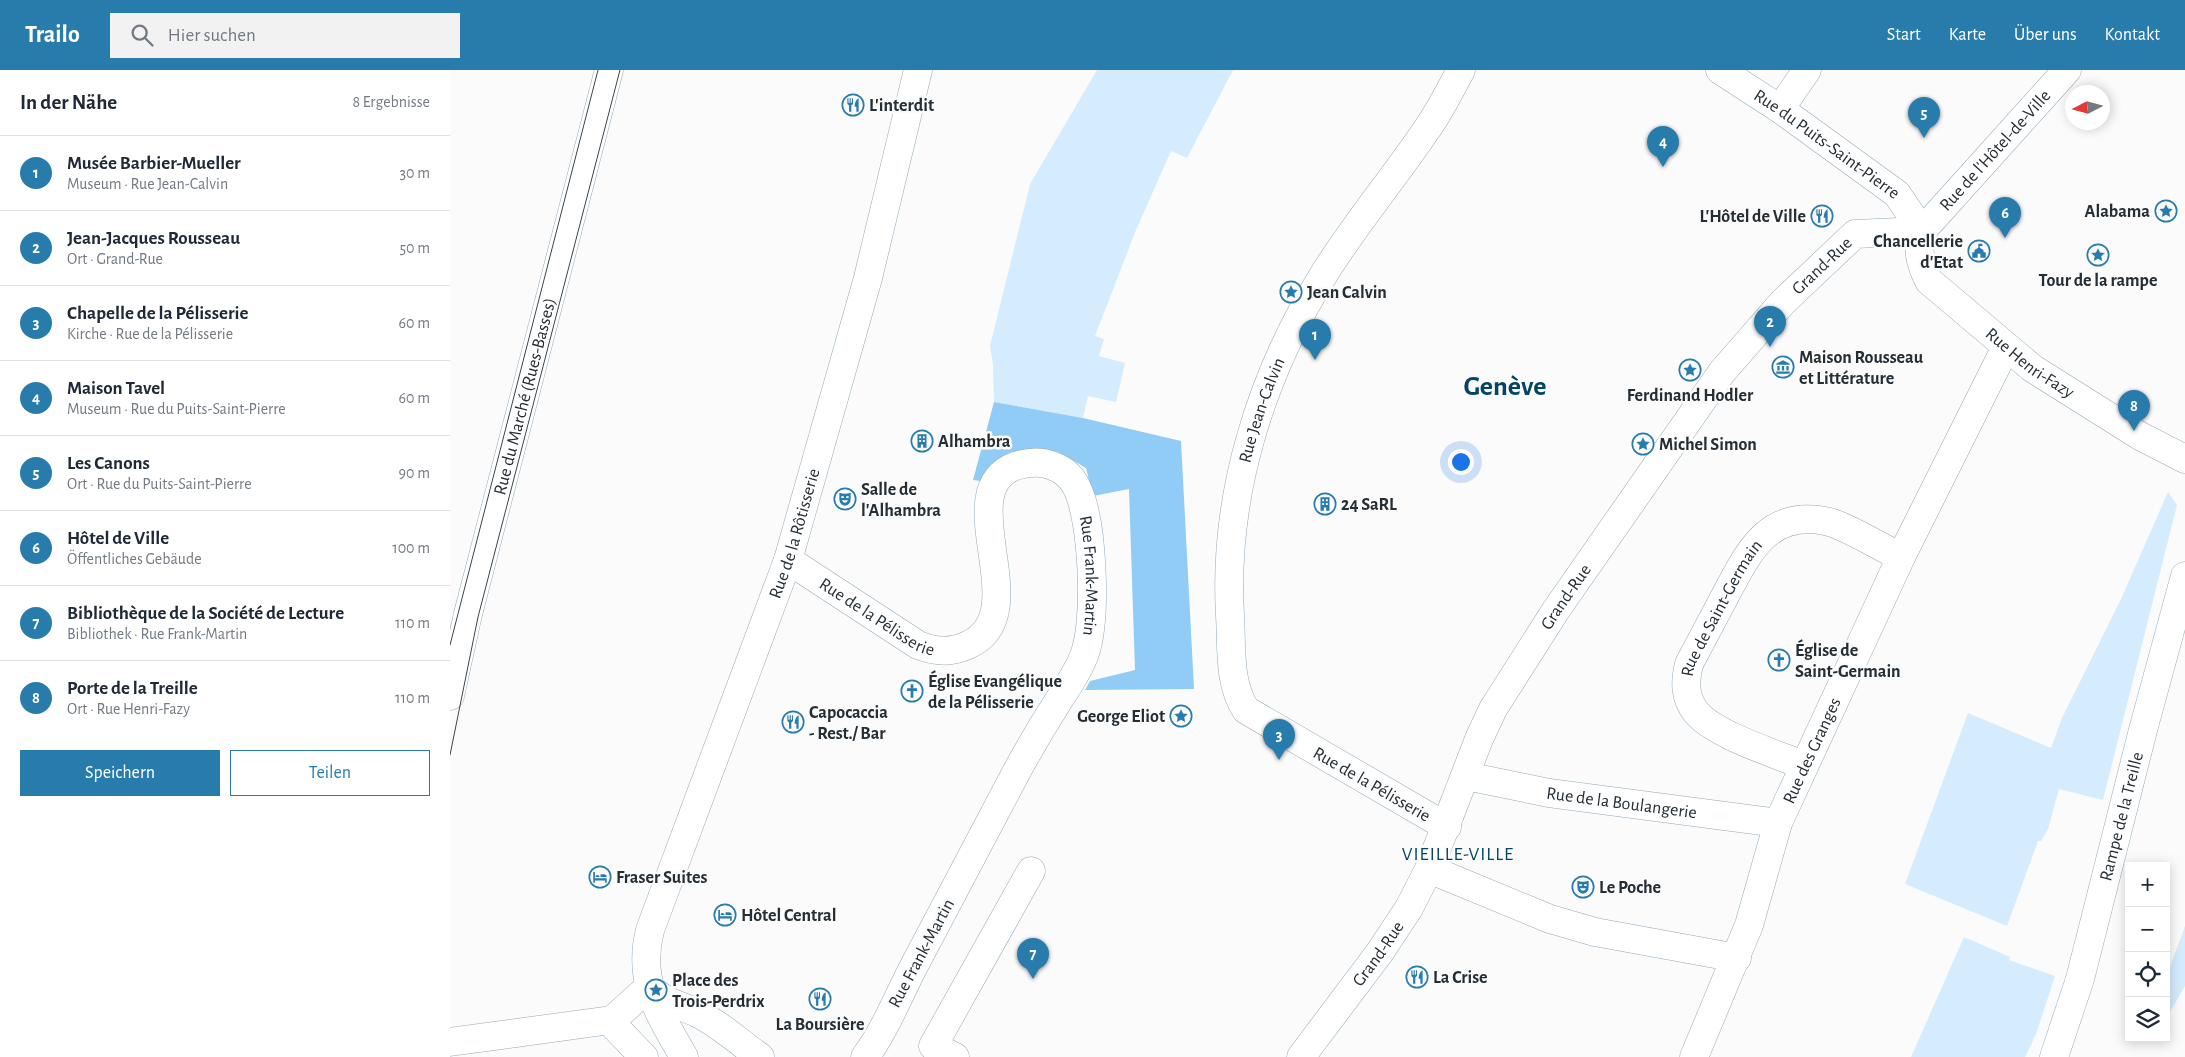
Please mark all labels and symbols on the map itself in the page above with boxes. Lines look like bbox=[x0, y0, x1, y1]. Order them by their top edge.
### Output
north arrow bbox=[2065, 85, 2110, 130]
street label: Rue du Puits-Saint-Pierre bbox=[1750, 87, 1903, 203]
street label: Rue de l'Hôtel-de-Ville bbox=[1937, 87, 2055, 215]
restaurant icon: L'interdit bbox=[841, 93, 865, 117]
place label: L'interdit bbox=[869, 97, 934, 115]
pin: 5 bbox=[1908, 97, 1940, 138]
pin: 4 bbox=[1647, 126, 1679, 167]
pin: 6 bbox=[1989, 197, 2021, 238]
place icon: Alabama bbox=[2154, 199, 2178, 223]
place label: Alabama bbox=[2084, 203, 2150, 221]
restaurant icon: L'Hôtel de Ville bbox=[1810, 204, 1834, 228]
place label: L'Hôtel de Ville bbox=[1699, 208, 1806, 226]
place label: Chancellerie d'Etat bbox=[1873, 233, 1963, 272]
street label: Grand-Rue bbox=[1789, 234, 1856, 298]
public building icon: Chancellerie d'Etat bbox=[1967, 239, 1991, 263]
place icon: Tour de la rampe bbox=[2086, 243, 2110, 267]
place label: Tour de la rampe bbox=[2039, 272, 2157, 290]
place icon: Jean Calvin bbox=[1279, 280, 1303, 304]
place label: Jean Calvin bbox=[1307, 284, 1387, 302]
street label: Rue du Marché (Rues-Basses) bbox=[491, 296, 560, 497]
pin: 2 bbox=[1754, 306, 1786, 347]
pin: 1 bbox=[1299, 319, 1331, 360]
street label: Rue Henri-Fazy bbox=[1982, 325, 2077, 402]
place label: Maison Rousseau et Littérature bbox=[1799, 349, 1924, 388]
street label: Rue Jean-Calvin bbox=[1236, 355, 1289, 465]
museum icon: Maison Rousseau et Littérature bbox=[1771, 355, 1795, 379]
place icon: Ferdinand Hodler bbox=[1678, 358, 1702, 382]
district label: Genève bbox=[1464, 373, 1546, 401]
place label: Ferdinand Hodler bbox=[1627, 387, 1754, 405]
pin: 8 bbox=[2118, 390, 2150, 431]
building icon: Alhambra bbox=[910, 429, 934, 453]
place icon: Michel Simon bbox=[1631, 432, 1655, 456]
place label: Alhambra bbox=[938, 433, 1011, 451]
place label: Michel Simon bbox=[1659, 436, 1757, 454]
your location bbox=[1448, 449, 1474, 475]
street label: Rue de la Rôtisserie bbox=[766, 467, 824, 601]
place label: Salle de l'Alhambra bbox=[861, 481, 941, 520]
theatre icon: Salle de l'Alhambra bbox=[833, 487, 857, 511]
building icon: 24 SaRL bbox=[1313, 492, 1337, 516]
place label: 24 SaRL bbox=[1341, 496, 1397, 514]
street label: Rue Frank-Martin bbox=[1076, 514, 1100, 637]
street label: Rue de Saint-Germain bbox=[1679, 537, 1766, 678]
street label: Grand-Rue bbox=[1538, 561, 1595, 633]
street label: Rue de la Pélisserie bbox=[816, 575, 936, 660]
place label: Église de Saint-Germain bbox=[1795, 639, 1901, 681]
church icon: Église de Saint-Germain bbox=[1767, 648, 1791, 672]
place label: Église Evangélique de la Pélisserie bbox=[928, 670, 1062, 712]
church icon: Église Evangélique de la Pélisserie bbox=[900, 679, 924, 703]
street label: Rue des Granges bbox=[1780, 695, 1845, 807]
place label: Capocaccia - Rest./ Bar bbox=[809, 704, 888, 743]
place icon: George Eliot bbox=[1169, 704, 1193, 728]
place label: George Eliot bbox=[1077, 708, 1165, 726]
restaurant icon: Capocaccia - Rest./ Bar bbox=[781, 710, 805, 734]
pin: 3 bbox=[1263, 719, 1295, 760]
street label: Rue de la Pélisserie bbox=[1310, 744, 1433, 826]
street label: Rampe de la Treille bbox=[2097, 750, 2147, 883]
street label: Rue de la Boulangerie bbox=[1545, 785, 1698, 822]
district label: VIEILLE-VILLE bbox=[1402, 845, 1514, 864]
hotel icon: Fraser Suites bbox=[588, 865, 612, 889]
place label: Fraser Suites bbox=[616, 869, 707, 887]
theatre icon: Le Poche bbox=[1571, 875, 1595, 899]
place label: Le Poche bbox=[1599, 879, 1661, 897]
street label: Rue Frank-Martin bbox=[886, 896, 958, 1011]
hotel icon: Hôtel Central bbox=[713, 903, 737, 927]
place label: Hôtel Central bbox=[741, 907, 837, 925]
street label: Grand-Rue bbox=[1350, 918, 1408, 990]
pin: 7 bbox=[1017, 938, 1049, 979]
restaurant icon: La Crise bbox=[1405, 965, 1429, 989]
place label: La Crise bbox=[1433, 969, 1488, 987]
place label: Place des Trois-Perdrix bbox=[672, 972, 765, 1011]
place icon: Place des Trois-Perdrix bbox=[644, 978, 668, 1002]
restaurant icon: La Boursière bbox=[808, 987, 832, 1011]
place label: La Boursière bbox=[776, 1016, 864, 1034]

